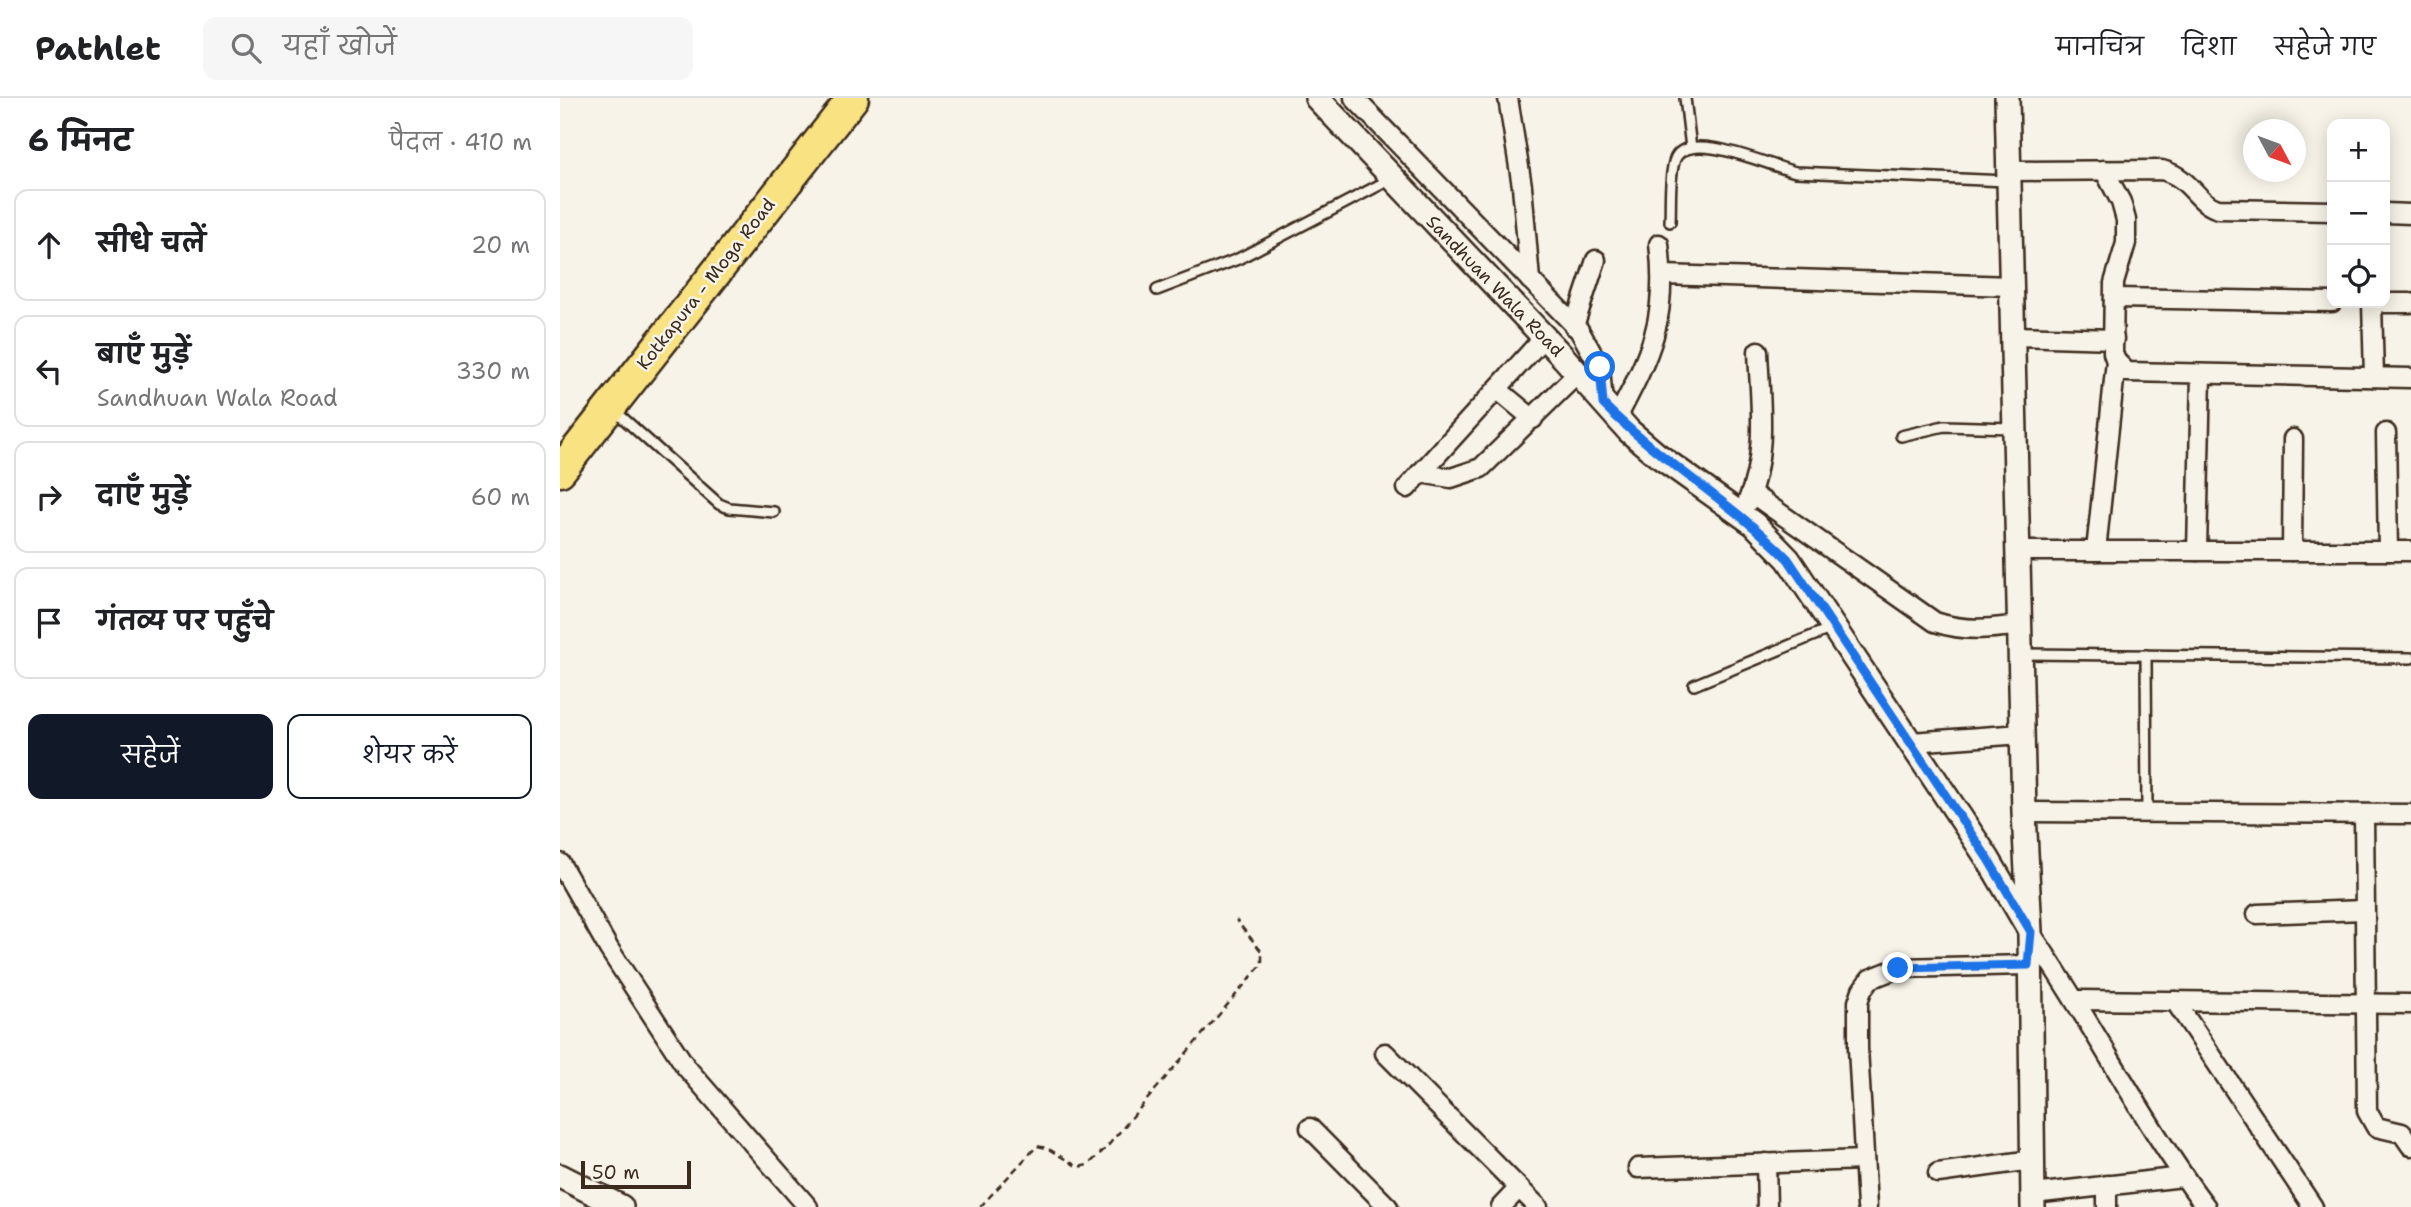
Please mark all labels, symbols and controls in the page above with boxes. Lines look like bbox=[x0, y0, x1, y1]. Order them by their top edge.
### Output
search box bbox=[203, 17, 693, 80]
text: Pathlet bbox=[35, 26, 161, 71]
text: यहाँ खोजें bbox=[283, 28, 397, 63]
icon: search bbox=[227, 29, 265, 67]
text: मानचित्र bbox=[2056, 31, 2144, 63]
text: दिशा bbox=[2182, 31, 2236, 63]
text: सहेजे गए bbox=[2274, 31, 2376, 63]
north arrow bbox=[2243, 119, 2306, 182]
map controls bbox=[2327, 119, 2390, 308]
button: + bbox=[2327, 119, 2390, 182]
text: 6 मिनट bbox=[28, 120, 132, 161]
text: पैदल · 410 m bbox=[389, 127, 532, 157]
button: − bbox=[2327, 182, 2390, 245]
street label: Kotkapura - Moga Road bbox=[631, 193, 781, 375]
street label: Sandhuan Wala Road bbox=[1421, 210, 1569, 362]
text: सीधे चलें bbox=[97, 225, 206, 260]
icon: ahead bbox=[30, 226, 68, 264]
text: 20 m bbox=[471, 230, 530, 260]
button: locate bbox=[2327, 245, 2390, 308]
text: बाएँ मुड़ें bbox=[97, 336, 191, 371]
route start bbox=[1584, 351, 1615, 382]
icon: left bbox=[30, 352, 68, 390]
text: 330 m bbox=[456, 356, 530, 386]
text: Sandhuan Wala Road bbox=[97, 383, 338, 413]
text: दाएँ मुड़ें bbox=[97, 477, 190, 512]
icon: right bbox=[30, 478, 68, 516]
text: 60 m bbox=[471, 482, 530, 512]
text: गंतव्य पर पहुँचे bbox=[97, 603, 273, 638]
icon: arrive bbox=[30, 604, 68, 642]
button: सहेजें bbox=[28, 714, 273, 799]
button: शेयर करें bbox=[287, 714, 532, 799]
route end bbox=[1882, 952, 1913, 983]
scale bar bbox=[581, 1158, 691, 1190]
text: 50 m bbox=[592, 1160, 640, 1185]

